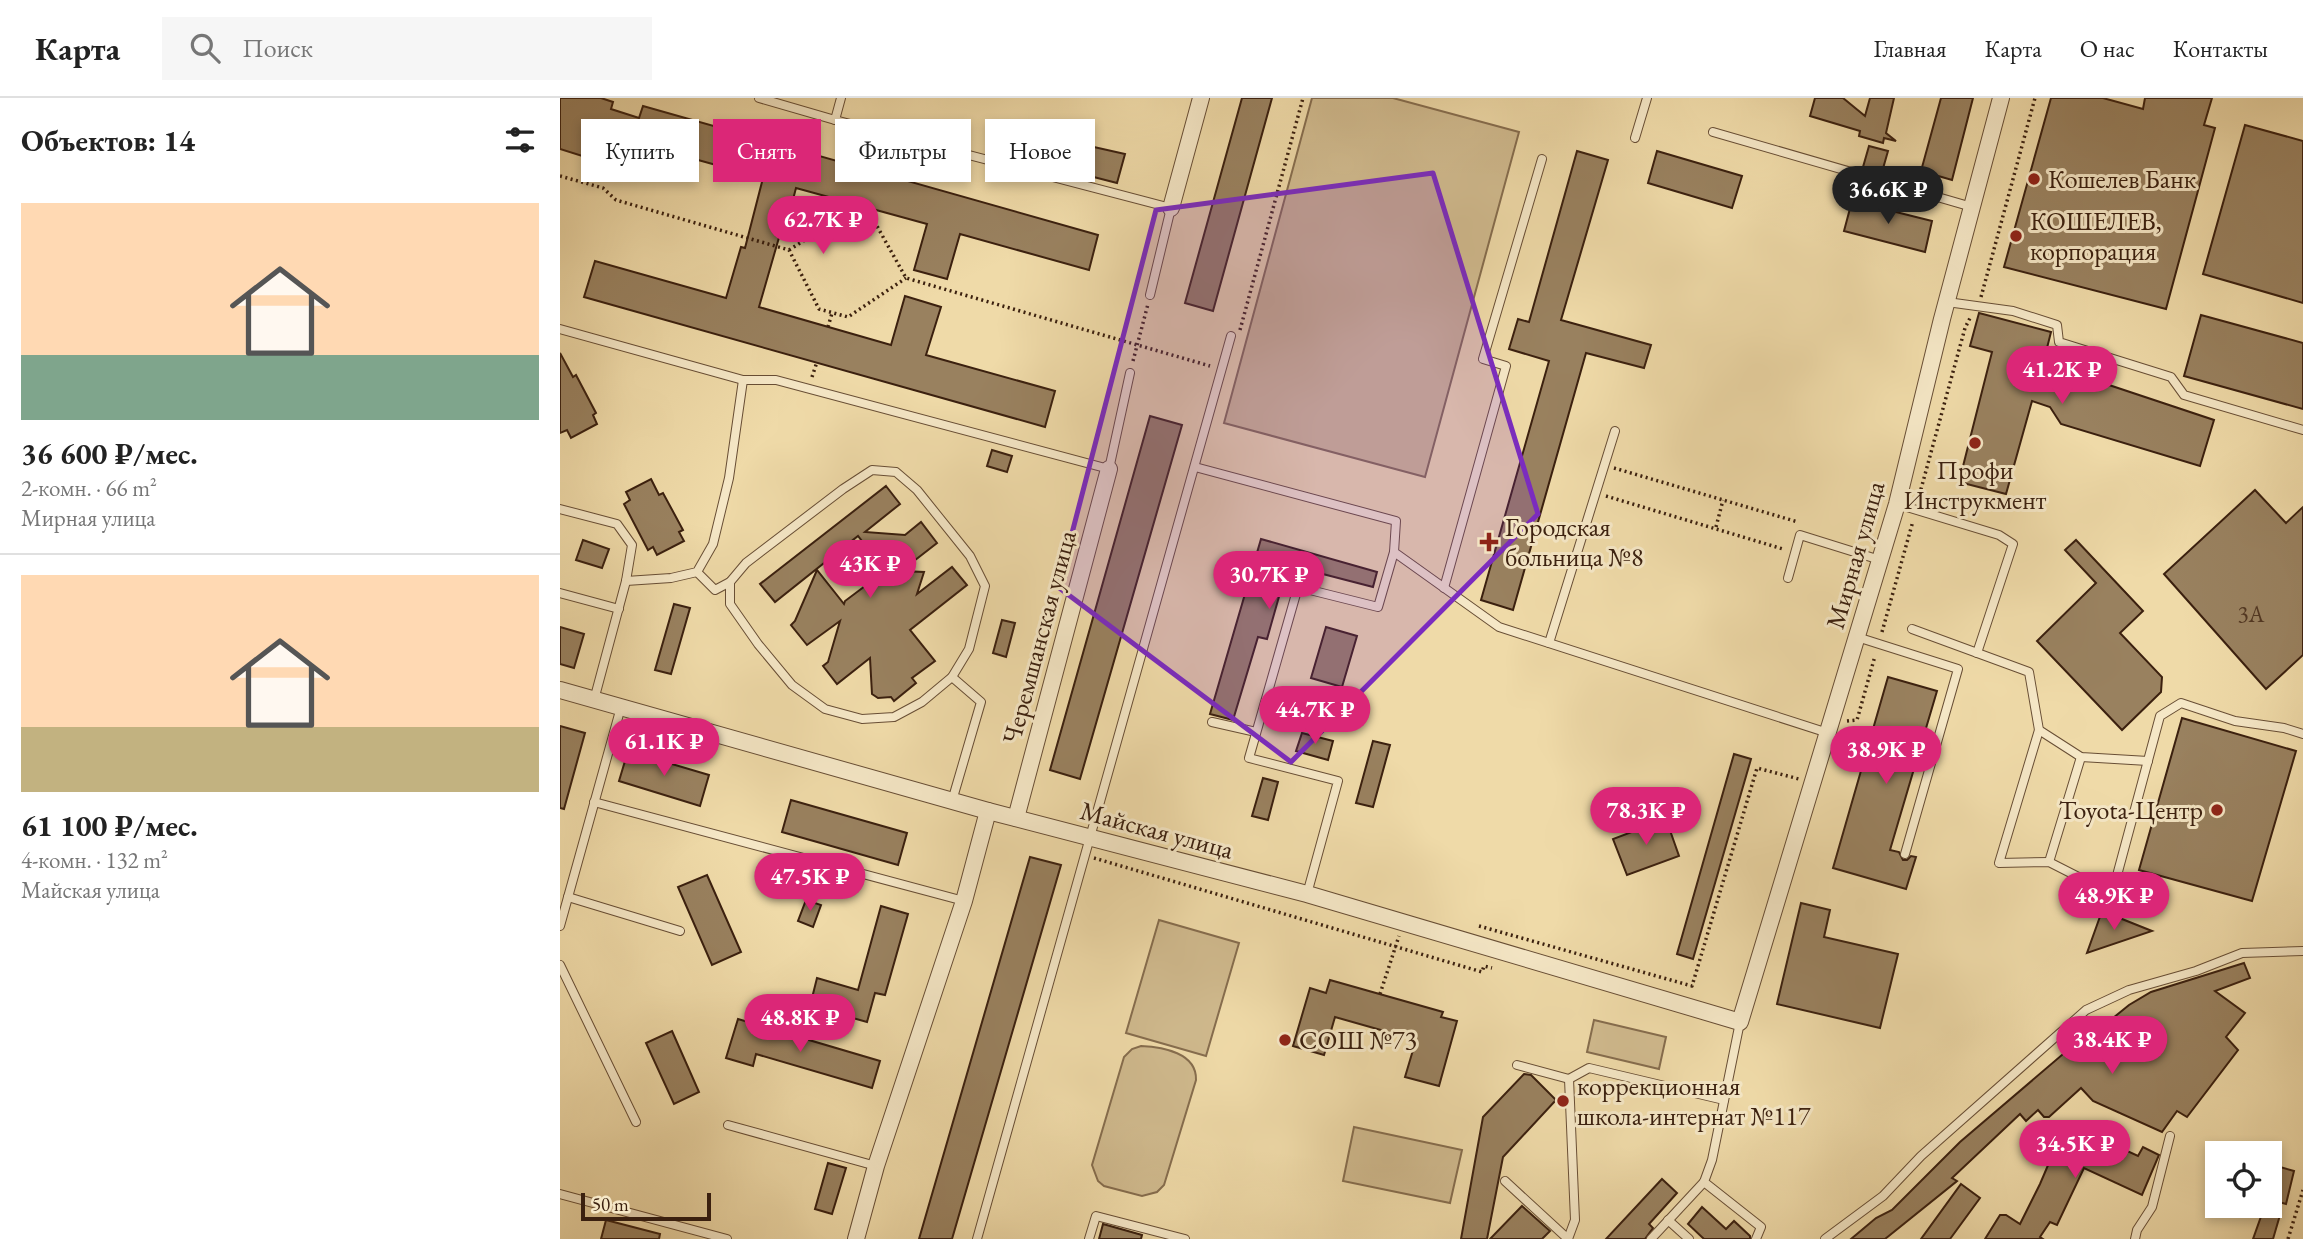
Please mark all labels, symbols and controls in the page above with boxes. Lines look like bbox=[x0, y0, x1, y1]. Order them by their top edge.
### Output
search box bbox=[162, 17, 652, 80]
text: Карта bbox=[35, 27, 120, 70]
icon: search bbox=[186, 29, 224, 67]
text: Поиск bbox=[242, 31, 313, 65]
text: Главная bbox=[1873, 33, 1947, 64]
text: Карта bbox=[1985, 33, 2042, 64]
text: О нас bbox=[2080, 33, 2135, 64]
text: Контакты bbox=[2173, 33, 2268, 64]
chip: Купить bbox=[581, 119, 699, 182]
chip: Снять bbox=[713, 119, 821, 182]
chip: Фильтры bbox=[835, 119, 971, 182]
chip: Новое bbox=[985, 119, 1095, 182]
text: Объектов: 14 bbox=[21, 121, 195, 160]
icon: filters bbox=[501, 121, 539, 159]
place label: Кошелев Банк bbox=[2048, 162, 2197, 196]
pin: 36.6K ₽ bbox=[1823, 166, 1953, 226]
marker: Кошелев Банк bbox=[2026, 171, 2042, 187]
text: 36.6K ₽ bbox=[1848, 174, 1928, 204]
pin: 62.7K ₽ bbox=[758, 197, 888, 256]
text: 62.7K ₽ bbox=[783, 204, 863, 234]
place label: КОШЕЛЕВ, корпорация bbox=[2030, 204, 2162, 268]
marker: КОШЕЛЕВ, корпорация bbox=[2008, 228, 2024, 244]
icon: home bbox=[217, 248, 343, 374]
pin: 41.2K ₽ bbox=[1997, 346, 2127, 406]
text: 41.2K ₽ bbox=[2022, 354, 2102, 384]
text: 36 600 ₽/мес. bbox=[21, 434, 198, 473]
marker: Профи Инструкмент bbox=[1967, 435, 1983, 451]
place label: Профи Инструкмент bbox=[1904, 453, 2047, 517]
text: 2-комн. · 66 m² bbox=[21, 473, 157, 503]
street label: Мирная улица bbox=[1818, 477, 1892, 633]
text: Мирная улица bbox=[21, 503, 156, 533]
place label: Городская больница №8 bbox=[1505, 510, 1643, 574]
street label: Черемшанская улица bbox=[994, 526, 1084, 748]
marker: Городская больница №8 bbox=[1479, 532, 1499, 552]
pin: 43K ₽ bbox=[821, 540, 919, 600]
text: 43K ₽ bbox=[839, 548, 901, 578]
pin: 30.7K ₽ bbox=[1204, 552, 1334, 611]
text: 30.7K ₽ bbox=[1229, 559, 1309, 589]
house number: 3А bbox=[2238, 599, 2266, 629]
icon: home bbox=[217, 620, 343, 746]
pin: 44.7K ₽ bbox=[1250, 686, 1380, 746]
text: 44.7K ₽ bbox=[1275, 694, 1355, 724]
pin: 61.1K ₽ bbox=[599, 718, 729, 778]
text: 61.1K ₽ bbox=[624, 726, 704, 756]
pin: 38.9K ₽ bbox=[1821, 726, 1951, 786]
text: 38.9K ₽ bbox=[1846, 734, 1926, 764]
pin: 78.3K ₽ bbox=[1581, 788, 1711, 847]
street label: Майская улица bbox=[1077, 793, 1238, 867]
place label: Toyota-Центр bbox=[2059, 793, 2203, 827]
text: 78.3K ₽ bbox=[1606, 795, 1686, 825]
marker: Toyota-Центр bbox=[2209, 802, 2225, 818]
text: 61 100 ₽/мес. bbox=[21, 806, 198, 845]
text: 4-комн. · 132 m² bbox=[21, 845, 168, 875]
pin: 47.5K ₽ bbox=[745, 854, 875, 913]
text: 47.5K ₽ bbox=[770, 861, 850, 891]
pin: 48.9K ₽ bbox=[2049, 872, 2179, 932]
text: Майская улица bbox=[21, 875, 160, 905]
text: 48.9K ₽ bbox=[2074, 880, 2154, 910]
pin: 48.8K ₽ bbox=[735, 995, 865, 1054]
text: 48.8K ₽ bbox=[760, 1002, 840, 1032]
pin: 38.4K ₽ bbox=[2047, 1016, 2177, 1076]
place label: СОШ №73 bbox=[1299, 1023, 1417, 1057]
text: 38.4K ₽ bbox=[2072, 1024, 2152, 1054]
marker: СОШ №73 bbox=[1277, 1032, 1293, 1048]
place label: коррекционная школа-интернат №117 bbox=[1577, 1069, 1811, 1133]
marker: коррекционная школа-интернат №117 bbox=[1555, 1093, 1571, 1109]
pin: 34.5K ₽ bbox=[2010, 1121, 2140, 1180]
text: 34.5K ₽ bbox=[2035, 1128, 2115, 1158]
map controls bbox=[2205, 1141, 2282, 1218]
button: locate bbox=[2205, 1141, 2282, 1218]
scale bar bbox=[581, 1190, 710, 1222]
text: 50 m bbox=[592, 1192, 629, 1217]

